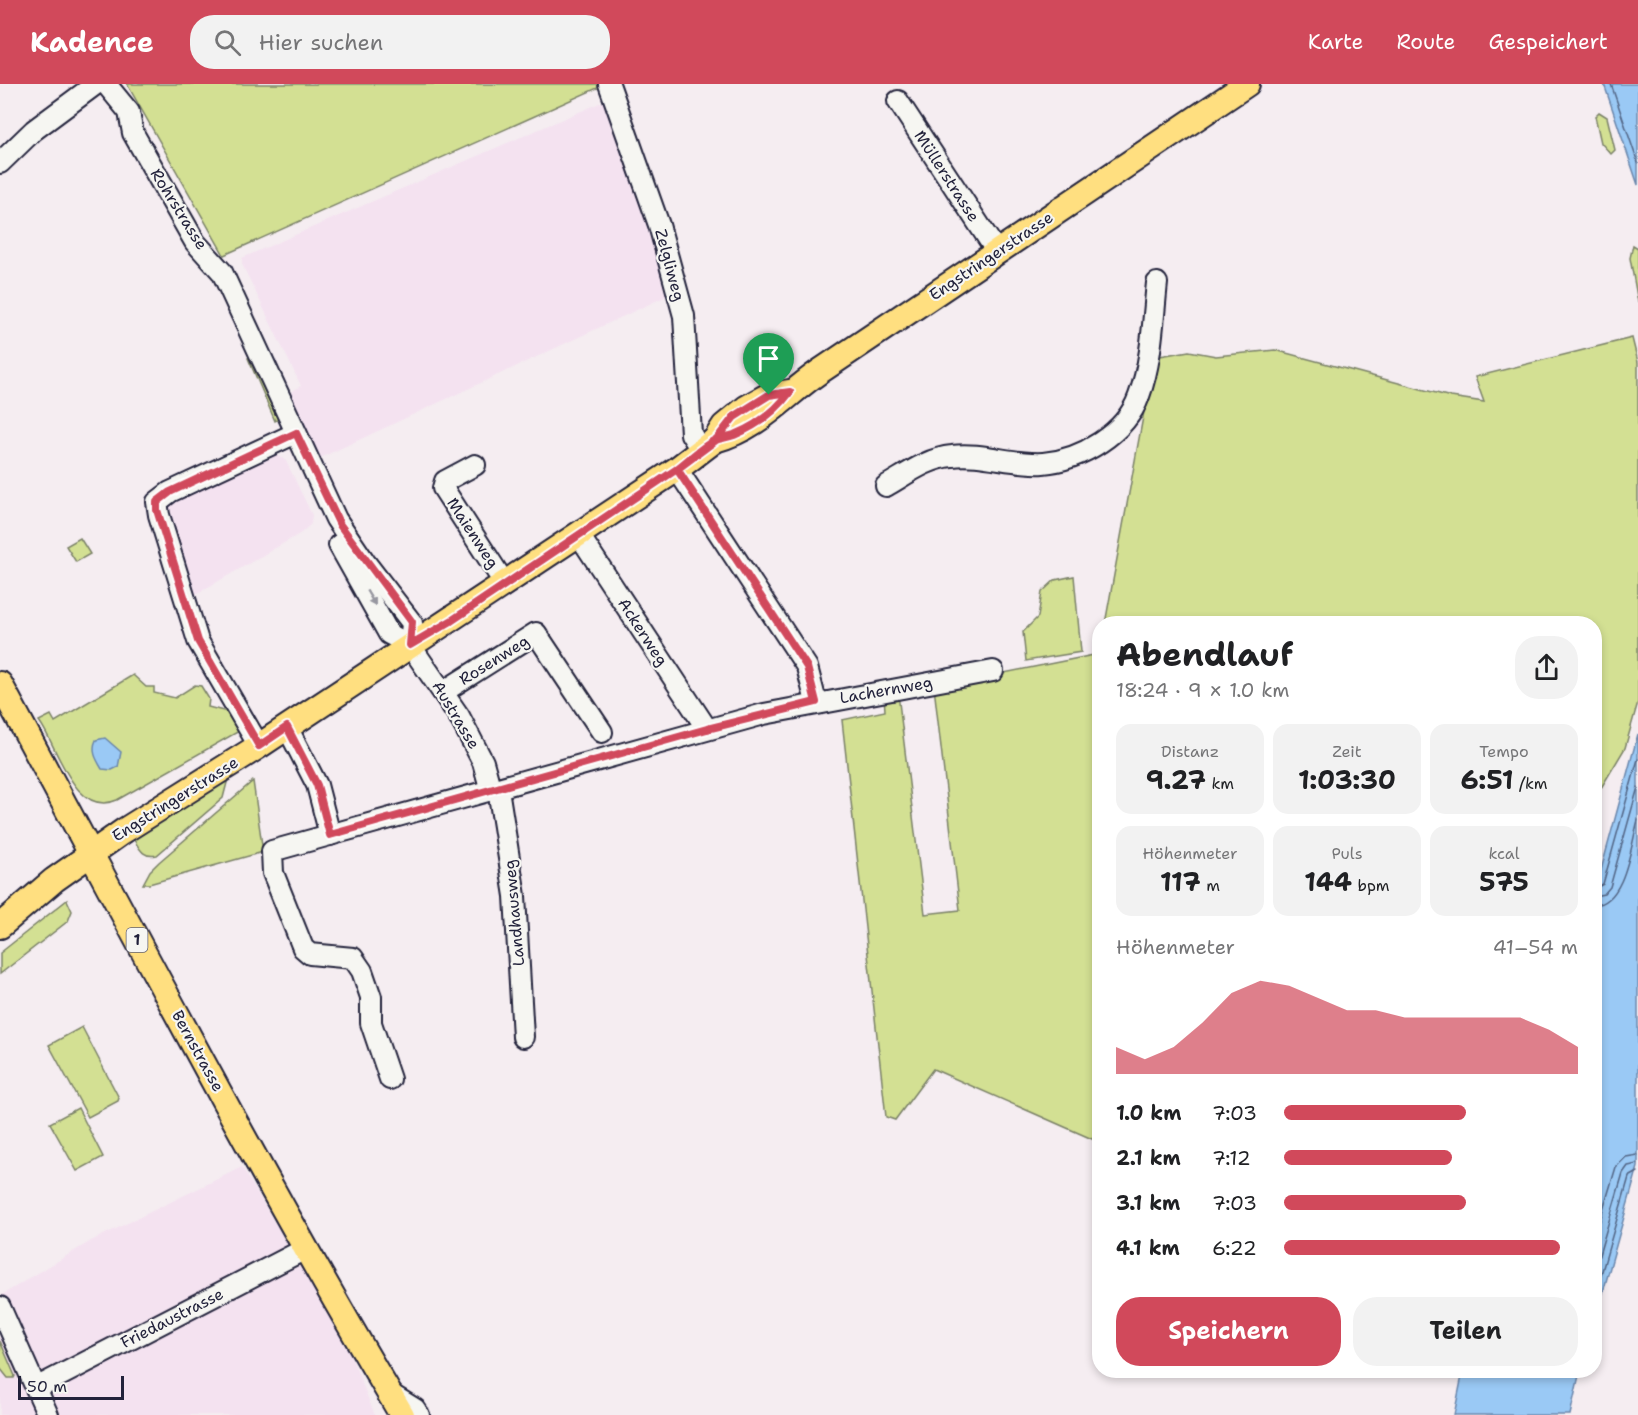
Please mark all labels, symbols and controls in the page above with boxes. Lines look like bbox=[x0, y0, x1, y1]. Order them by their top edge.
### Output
search box bbox=[190, 15, 610, 69]
text: Kadence bbox=[30, 23, 154, 61]
icon: search bbox=[211, 26, 244, 59]
text: Hier suchen bbox=[259, 28, 383, 57]
text: Karte bbox=[1308, 28, 1363, 56]
text: Route bbox=[1396, 28, 1455, 56]
text: Gespeichert bbox=[1488, 28, 1608, 56]
street label: Müllerstrasse bbox=[910, 126, 984, 226]
street label: Rohrstrasse bbox=[146, 164, 212, 254]
street label: Engstringerstrasse bbox=[925, 207, 1057, 305]
street label: Zelgliweg bbox=[650, 227, 690, 304]
pin bbox=[743, 333, 794, 395]
icon: arrive bbox=[752, 342, 785, 375]
street label: Maienweg bbox=[442, 494, 504, 573]
one-way arrow bbox=[365, 590, 376, 606]
street label: Ackerweg bbox=[613, 594, 673, 670]
street label: Rosenweg bbox=[455, 630, 533, 690]
text: Abendlauf bbox=[1116, 632, 1293, 677]
button: share bbox=[1515, 636, 1578, 699]
street label: Lachernweg bbox=[838, 671, 934, 708]
street label: Austrasse bbox=[427, 677, 485, 753]
text: 18:24 · 9 × 1.0 km bbox=[1116, 677, 1290, 703]
text: Distanz bbox=[1161, 741, 1219, 762]
text: Zeit bbox=[1332, 741, 1362, 762]
text: Tempo bbox=[1479, 741, 1529, 762]
street label: Engstringerstrasse bbox=[108, 752, 242, 846]
text: 9.27 bbox=[1146, 762, 1206, 797]
text: 1:03:30 bbox=[1298, 762, 1396, 797]
text: 6:51 bbox=[1460, 762, 1514, 797]
text: km bbox=[1206, 773, 1234, 794]
text: /km bbox=[1514, 773, 1548, 794]
text: Höhenmeter bbox=[1142, 843, 1238, 864]
text: Puls bbox=[1331, 843, 1363, 864]
text: kcal bbox=[1488, 843, 1520, 864]
street label: Landhausweg bbox=[499, 859, 529, 967]
text: 117 bbox=[1160, 864, 1201, 899]
text: 144 bbox=[1304, 864, 1352, 899]
text: 575 bbox=[1479, 864, 1529, 899]
text: m bbox=[1201, 875, 1220, 896]
text: bpm bbox=[1352, 875, 1390, 896]
road number: 1 bbox=[126, 928, 148, 952]
text: Höhenmeter bbox=[1116, 934, 1235, 960]
text: 41–54 m bbox=[1493, 934, 1578, 960]
street label: Bernstrasse bbox=[167, 1007, 229, 1095]
text: 1.0 km bbox=[1116, 1100, 1181, 1126]
text: 7:03 bbox=[1212, 1100, 1257, 1126]
text: 2.1 km bbox=[1116, 1145, 1181, 1171]
text: 7:12 bbox=[1212, 1145, 1251, 1171]
text: 3.1 km bbox=[1116, 1190, 1180, 1216]
text: 7:03 bbox=[1212, 1190, 1257, 1216]
text: 4.1 km bbox=[1116, 1235, 1180, 1261]
text: 6:22 bbox=[1212, 1235, 1257, 1261]
street label: Friedaustrasse bbox=[117, 1283, 227, 1353]
button: Speichern bbox=[1116, 1297, 1341, 1366]
button: Teilen bbox=[1353, 1297, 1578, 1366]
scale bar bbox=[18, 1373, 124, 1400]
text: 50 m bbox=[27, 1376, 67, 1397]

